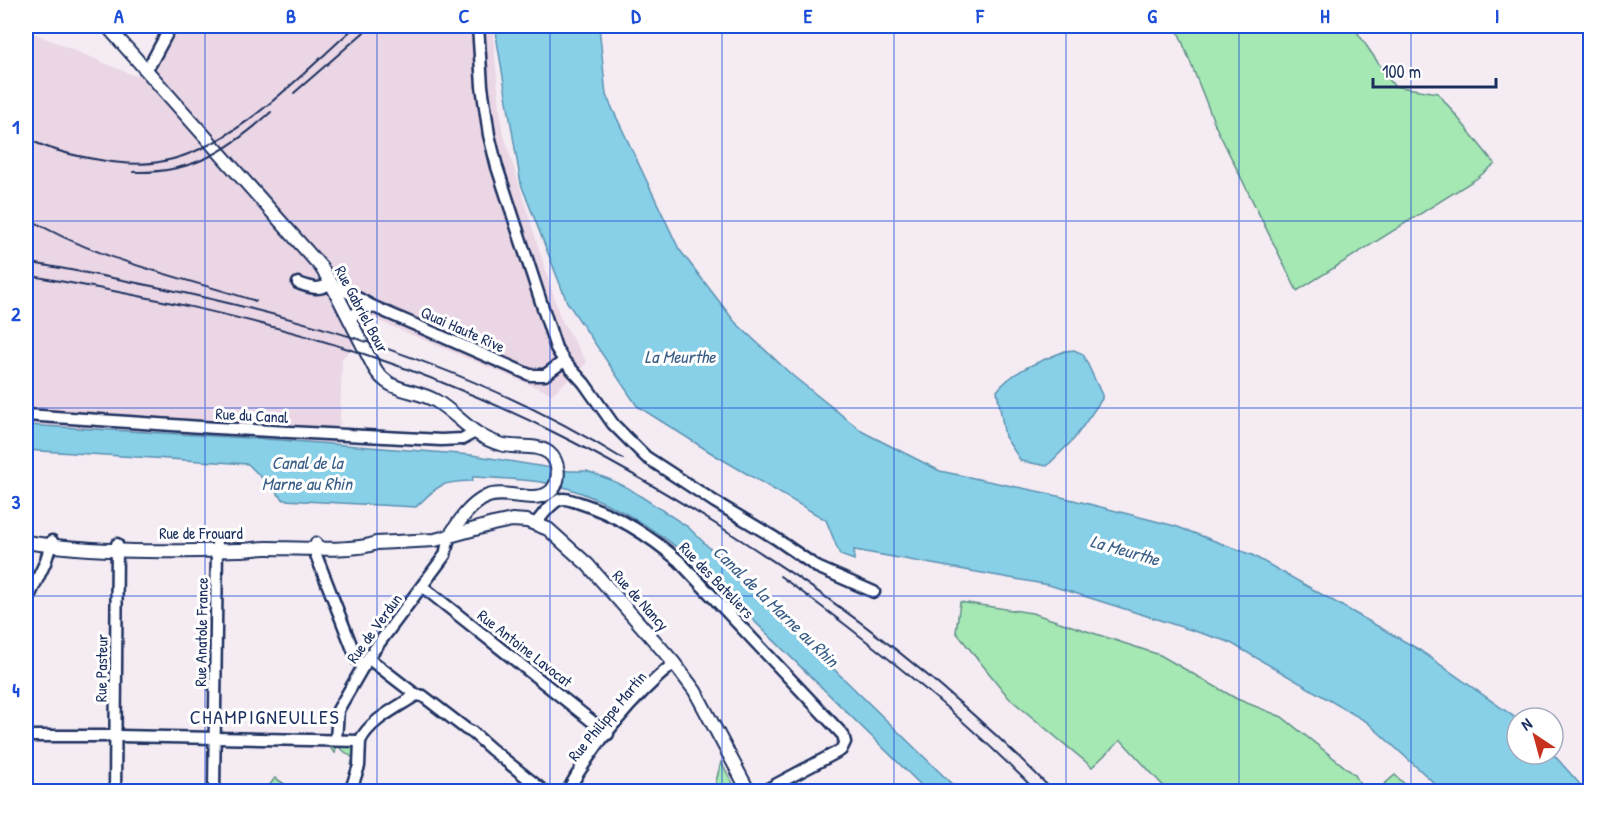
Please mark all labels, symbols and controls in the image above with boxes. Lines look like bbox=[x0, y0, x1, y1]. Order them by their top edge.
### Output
text: A bbox=[114, 2, 124, 29]
text: B bbox=[286, 2, 296, 29]
text: C bbox=[459, 2, 470, 29]
text: D bbox=[631, 2, 641, 29]
text: E bbox=[804, 2, 813, 29]
text: F bbox=[975, 2, 985, 29]
text: G bbox=[1147, 2, 1157, 29]
text: H bbox=[1320, 2, 1330, 29]
text: I bbox=[1495, 2, 1499, 29]
scale bar bbox=[1373, 51, 1496, 89]
text: 100 m bbox=[1382, 59, 1421, 84]
text: 1 bbox=[12, 113, 20, 140]
street label: Rue Gabriel Bour bbox=[330, 262, 394, 356]
text: 2 bbox=[11, 300, 21, 327]
street label: Quai Haute Rive bbox=[418, 301, 509, 358]
water label: La Meurthe bbox=[645, 344, 716, 369]
street label: Rue du Canal bbox=[215, 402, 290, 428]
water label: Canal de la Marne au Rhin bbox=[262, 450, 354, 496]
text: 3 bbox=[12, 488, 21, 515]
street label: Rue de Frouard bbox=[159, 522, 243, 544]
water label: La Meurthe bbox=[1088, 528, 1163, 572]
street label: Rue des Bateliers bbox=[675, 537, 759, 623]
water label: Canal de la Marne au Rhin bbox=[708, 539, 846, 674]
street label: Rue de Nancy bbox=[608, 565, 674, 635]
street label: Rue Anatole France bbox=[189, 576, 213, 687]
street label: Rue de Verdun bbox=[341, 589, 407, 667]
street label: Rue Antoine Lavocat bbox=[473, 604, 577, 692]
street label: Rue Pasteur bbox=[89, 634, 113, 702]
street label: Rue Philippe Martin bbox=[563, 666, 651, 766]
text: 4 bbox=[12, 676, 20, 703]
district label: CHAMPIGNEULLES bbox=[190, 703, 340, 730]
north arrow bbox=[1505, 706, 1565, 766]
text: N bbox=[1516, 712, 1536, 735]

